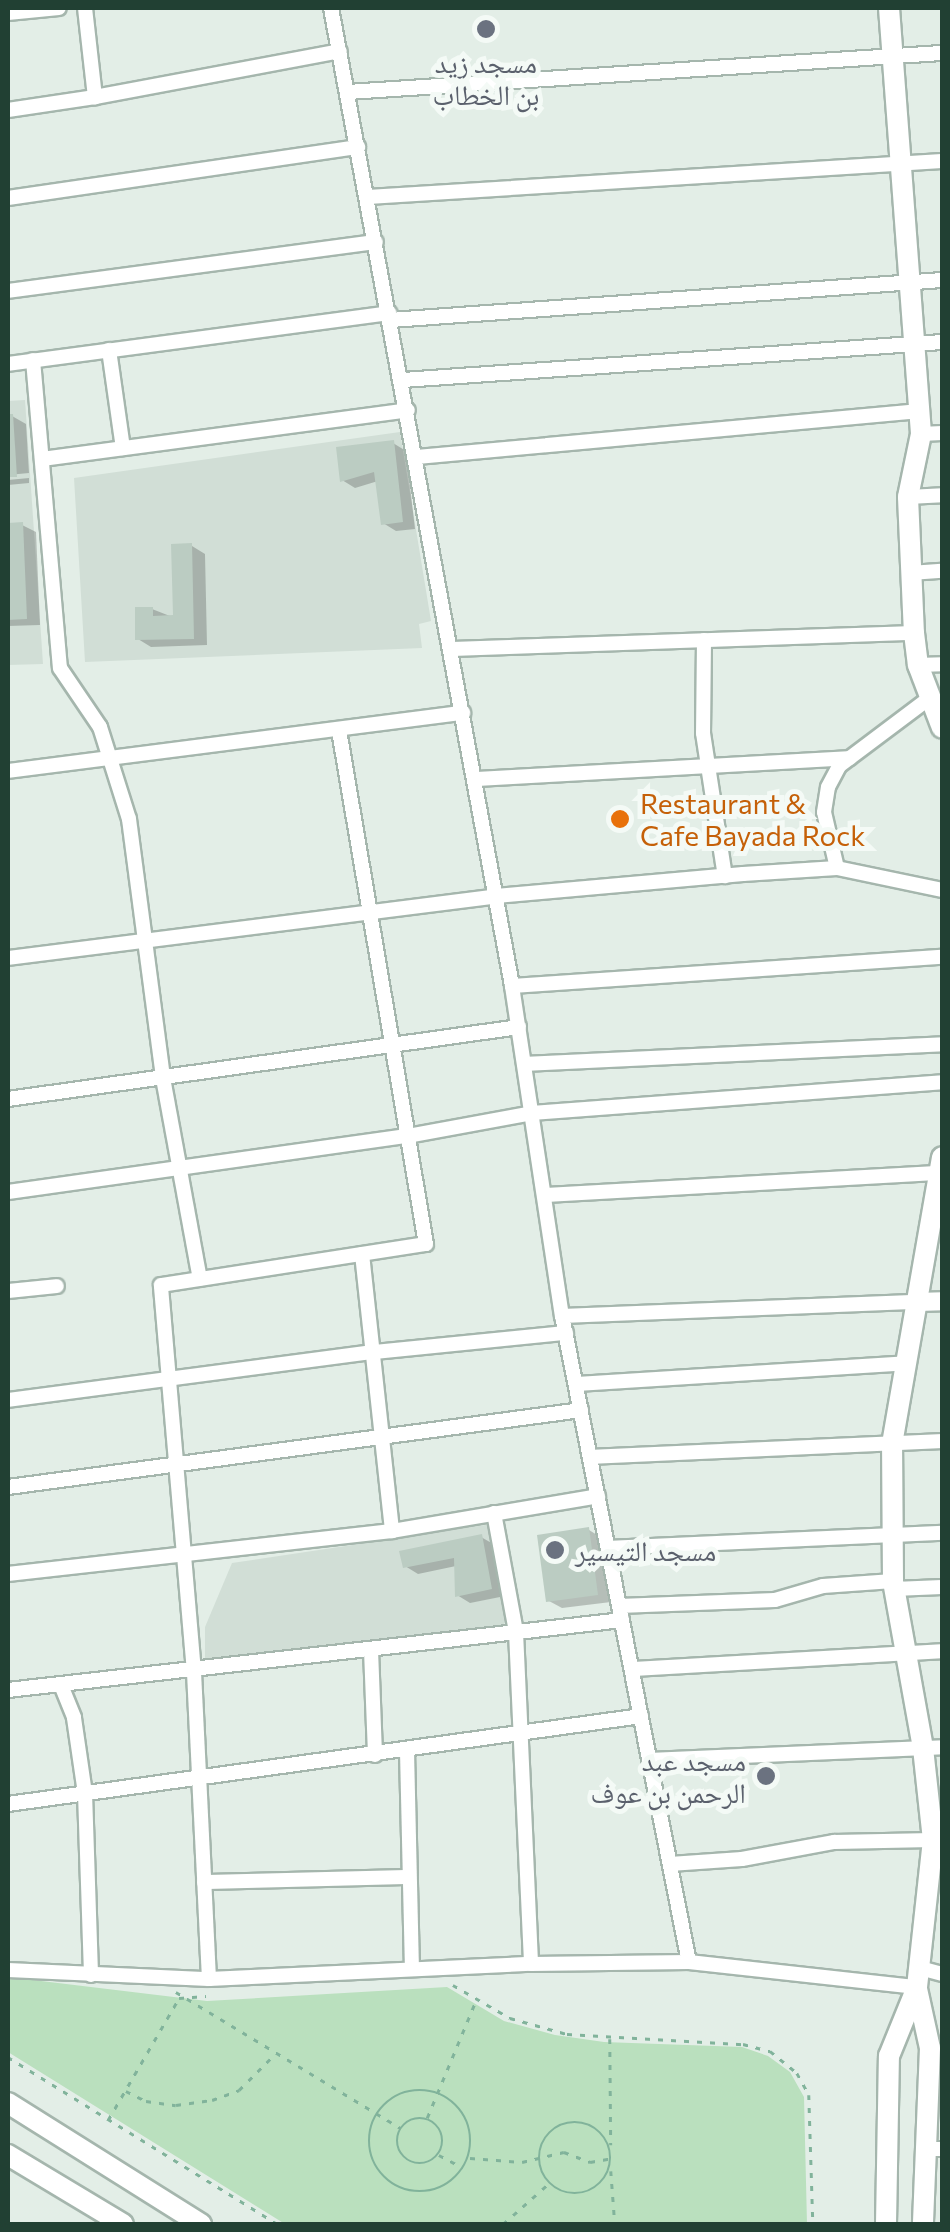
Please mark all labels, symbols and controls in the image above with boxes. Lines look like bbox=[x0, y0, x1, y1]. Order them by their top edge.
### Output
marker: مسجد زيد بن الخطاب bbox=[475, 18, 497, 40]
place label: مسجد زيد بن الخطاب bbox=[432, 45, 540, 111]
place label: Restaurant & Cafe Bayada Rock bbox=[640, 786, 865, 852]
marker: Restaurant & Cafe Bayada Rock bbox=[609, 808, 631, 830]
place label: مسجد التيسير bbox=[575, 1533, 716, 1567]
marker: مسجد التيسير bbox=[544, 1539, 566, 1561]
place label: مسجد عبد الرحمن بن عوف bbox=[591, 1743, 746, 1809]
marker: مسجد عبد الرحمن بن عوف bbox=[755, 1765, 777, 1787]

